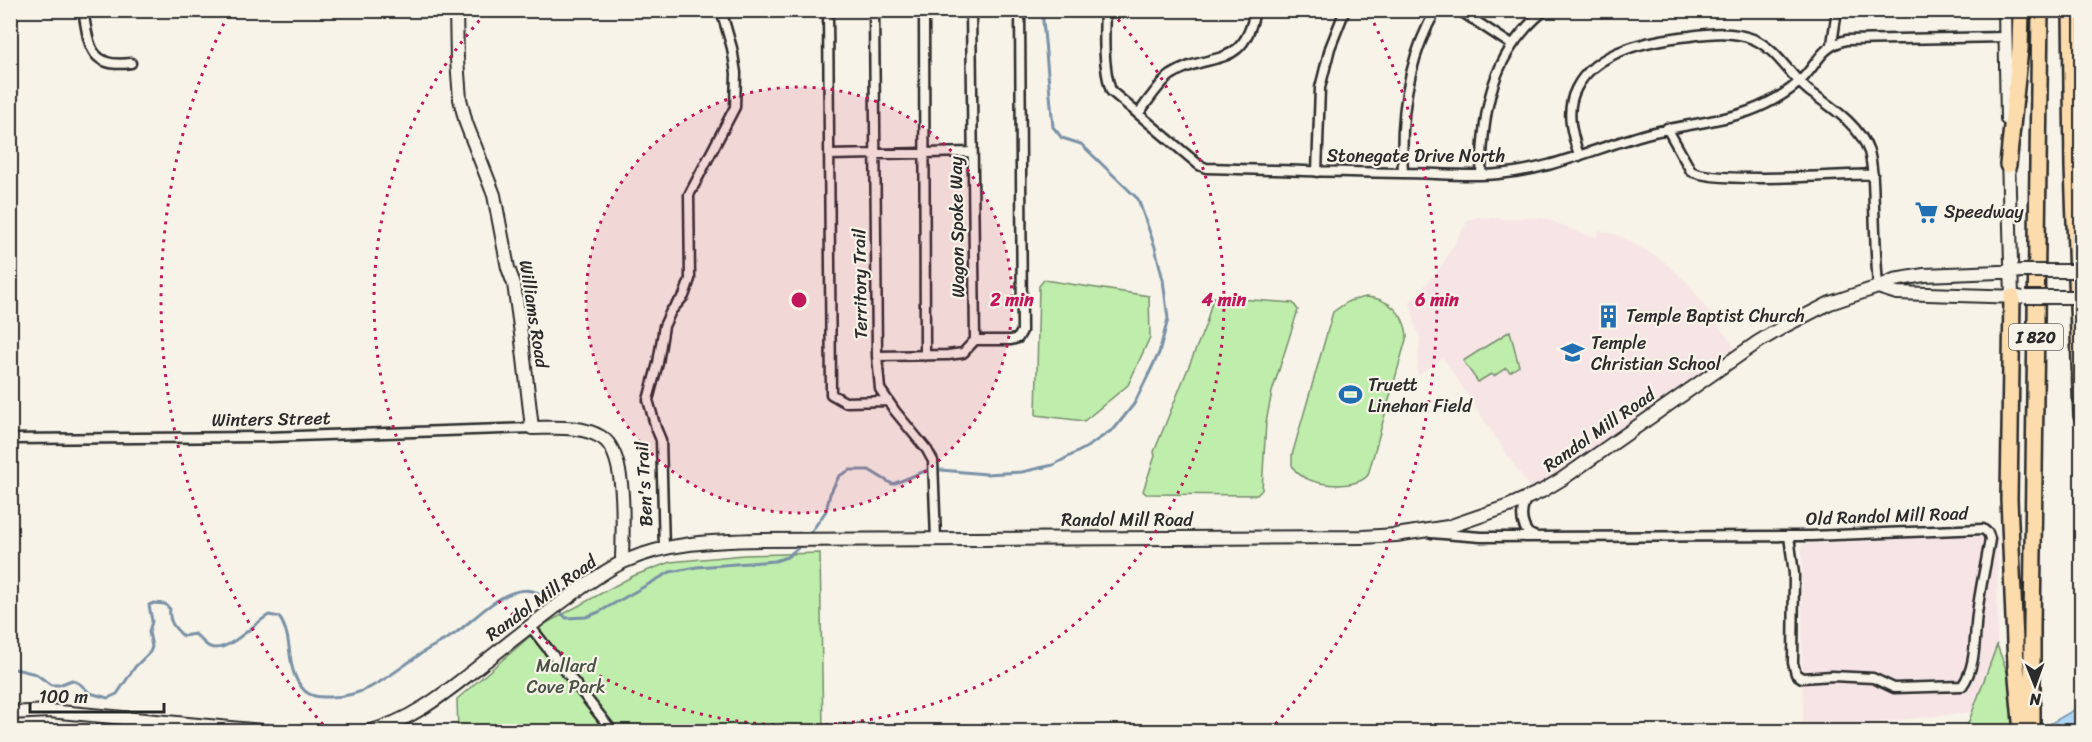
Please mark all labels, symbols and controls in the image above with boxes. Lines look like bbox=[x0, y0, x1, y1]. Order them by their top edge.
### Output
street label: Stonegate Drive North bbox=[1327, 140, 1505, 172]
street label: Wagon Spoke Way bbox=[940, 155, 974, 298]
place label: Speedway bbox=[1944, 196, 2024, 228]
supermarket icon: Speedway bbox=[1913, 199, 1939, 225]
street label: Territory Trail bbox=[843, 228, 877, 339]
street label: Williams Road bbox=[510, 258, 559, 372]
text: 2 min bbox=[989, 284, 1034, 316]
text: 4 min bbox=[1201, 284, 1247, 316]
text: 6 min bbox=[1414, 284, 1459, 316]
centre of rings bbox=[789, 290, 809, 310]
place label: Temple Baptist Church bbox=[1626, 300, 1805, 332]
building icon: Temple Baptist Church bbox=[1595, 303, 1621, 329]
road number: I 820 bbox=[2009, 324, 2063, 350]
place label: Temple Christian School bbox=[1591, 327, 1722, 380]
school or university icon: Temple Christian School bbox=[1560, 340, 1586, 366]
place label: Truett Linehan Field bbox=[1368, 369, 1473, 422]
street label: Randol Mill Road bbox=[1536, 378, 1663, 481]
sports icon: Truett Linehan Field bbox=[1337, 382, 1363, 408]
street label: Winters Street bbox=[211, 402, 331, 436]
street label: Ben's Trail bbox=[626, 440, 662, 527]
street label: Old Randol Mill Road bbox=[1805, 497, 1970, 535]
street label: Randol Mill Road bbox=[1061, 504, 1194, 536]
street label: Randol Mill Road bbox=[478, 546, 605, 650]
park label: Mallard Cove Park bbox=[526, 650, 606, 703]
north arrow bbox=[2005, 655, 2065, 715]
scale bar bbox=[30, 676, 164, 714]
text: 100 m bbox=[39, 681, 88, 713]
text: N bbox=[2029, 685, 2042, 714]

